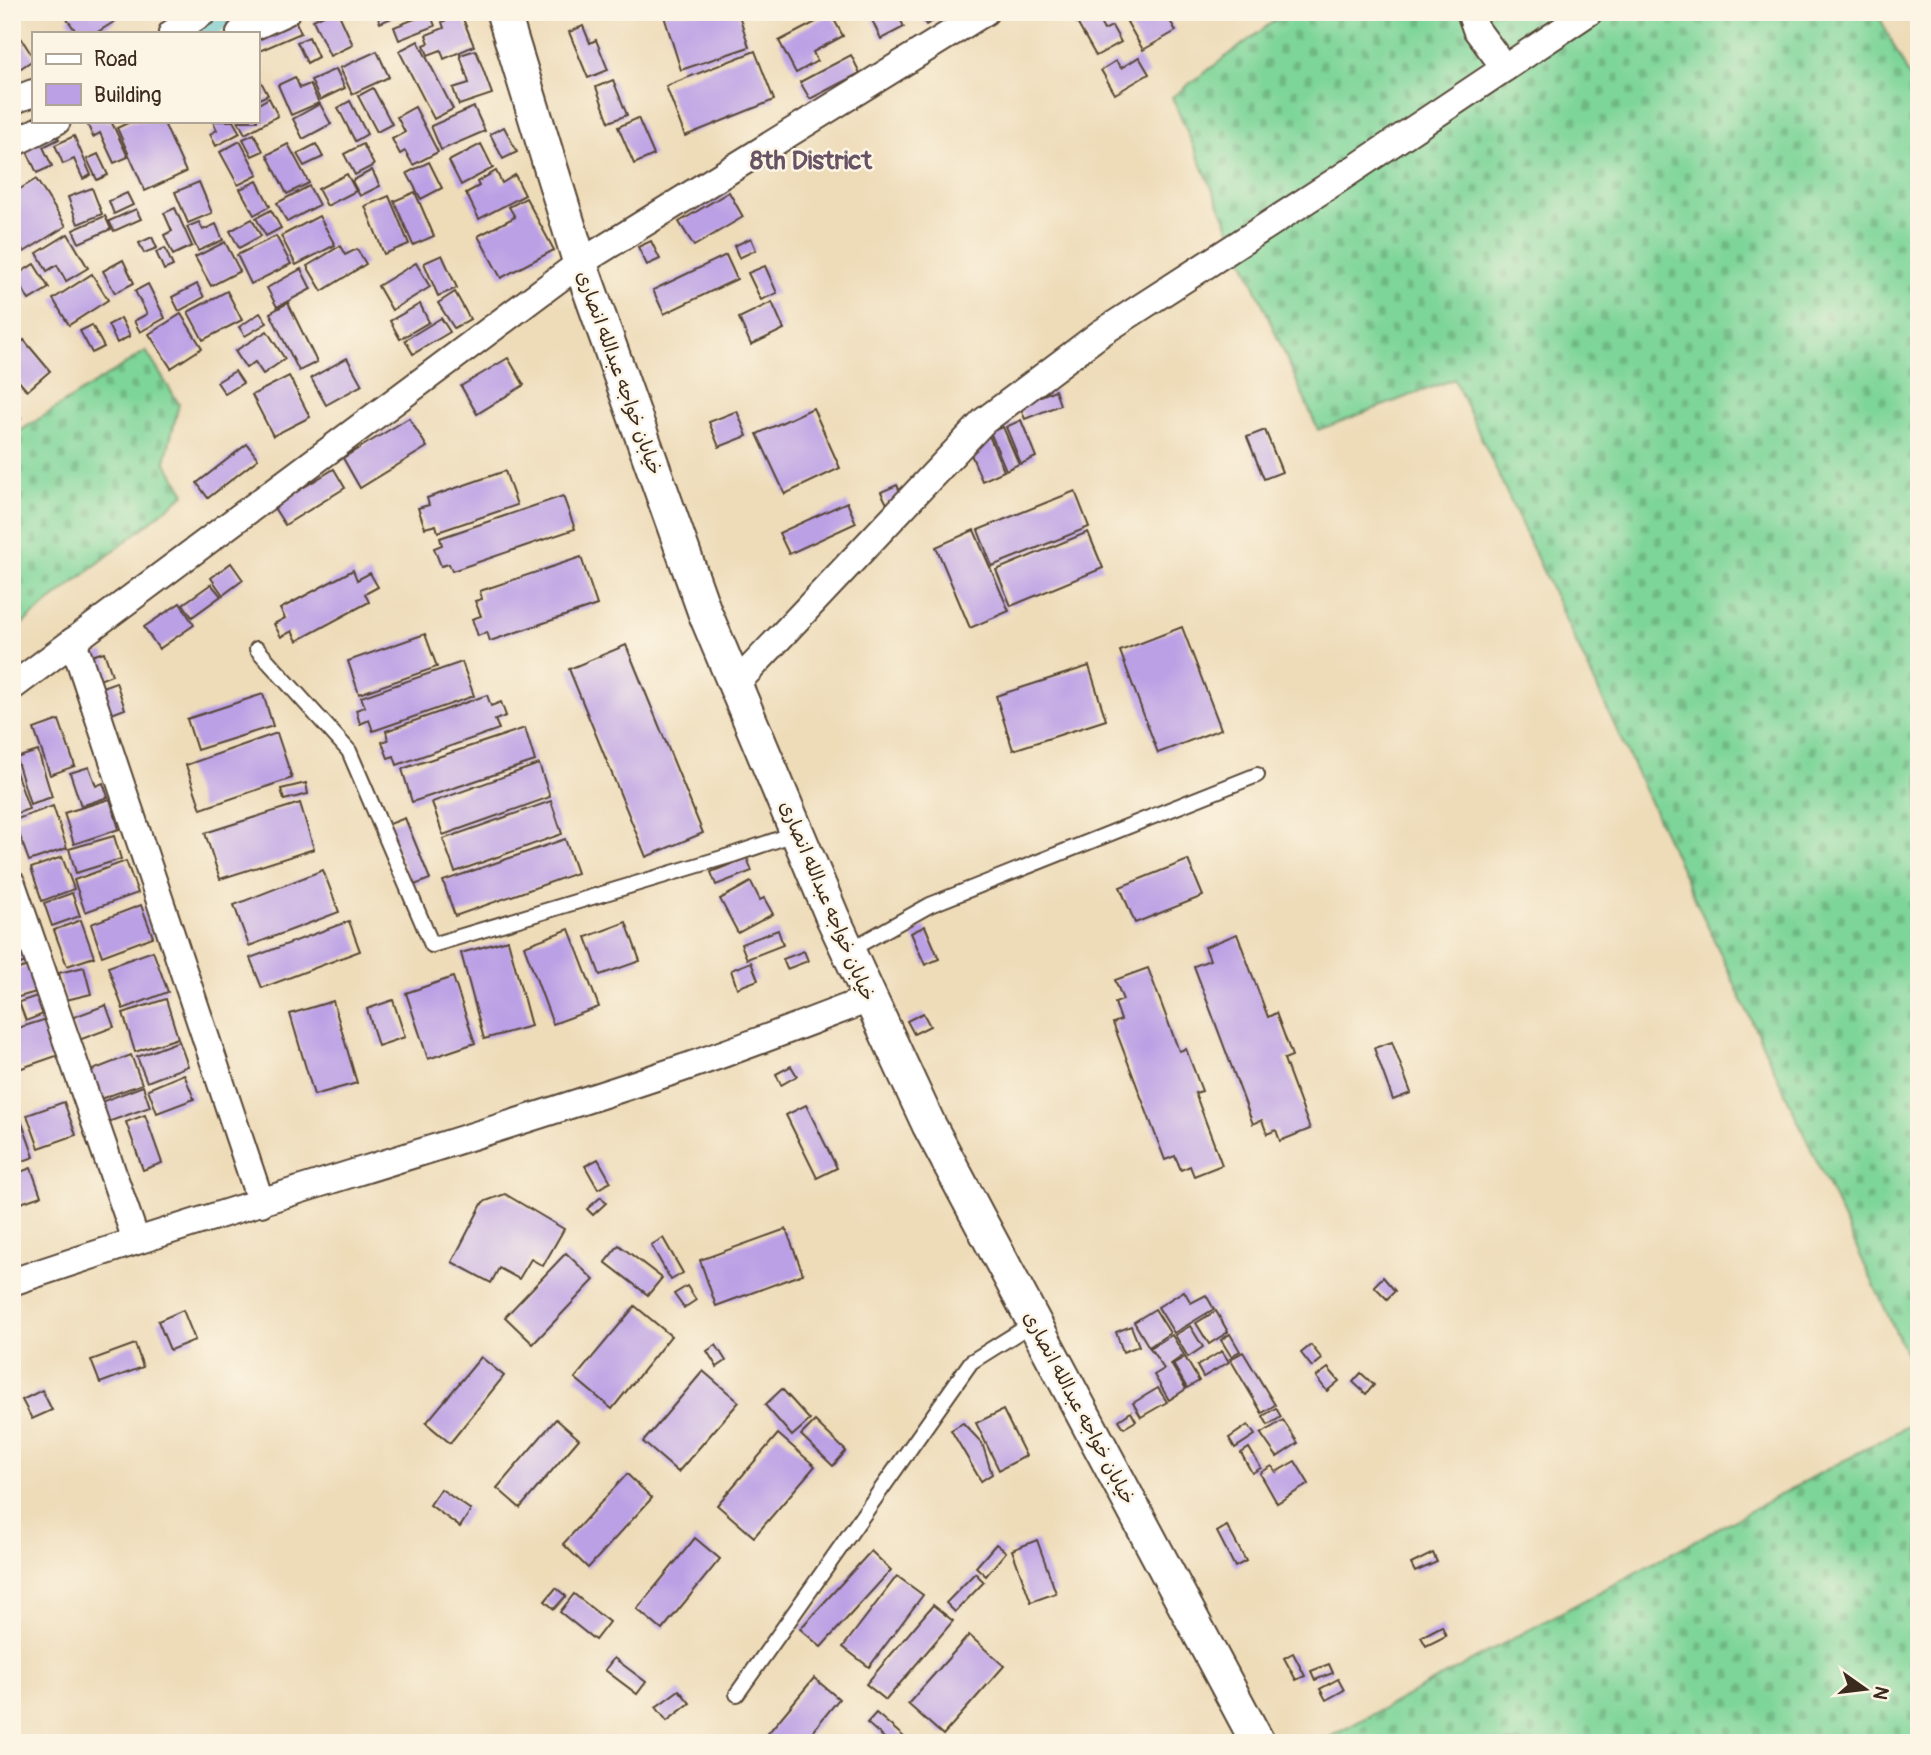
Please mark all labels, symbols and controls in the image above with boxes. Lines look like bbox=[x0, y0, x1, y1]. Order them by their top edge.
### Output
legend bbox=[32, 32, 259, 122]
text: Road bbox=[94, 46, 138, 73]
text: Building bbox=[94, 82, 161, 109]
district label: 8th District bbox=[750, 145, 873, 177]
street label: خیابان خواجه عبدالله انصاری bbox=[571, 268, 667, 478]
street label: خیابان خواجه عبدالله انصاری bbox=[774, 797, 880, 1005]
street label: خیابان خواجه عبدالله انصاری bbox=[1018, 1307, 1140, 1509]
north arrow bbox=[1829, 1654, 1899, 1724]
text: N bbox=[1867, 1684, 1894, 1702]

